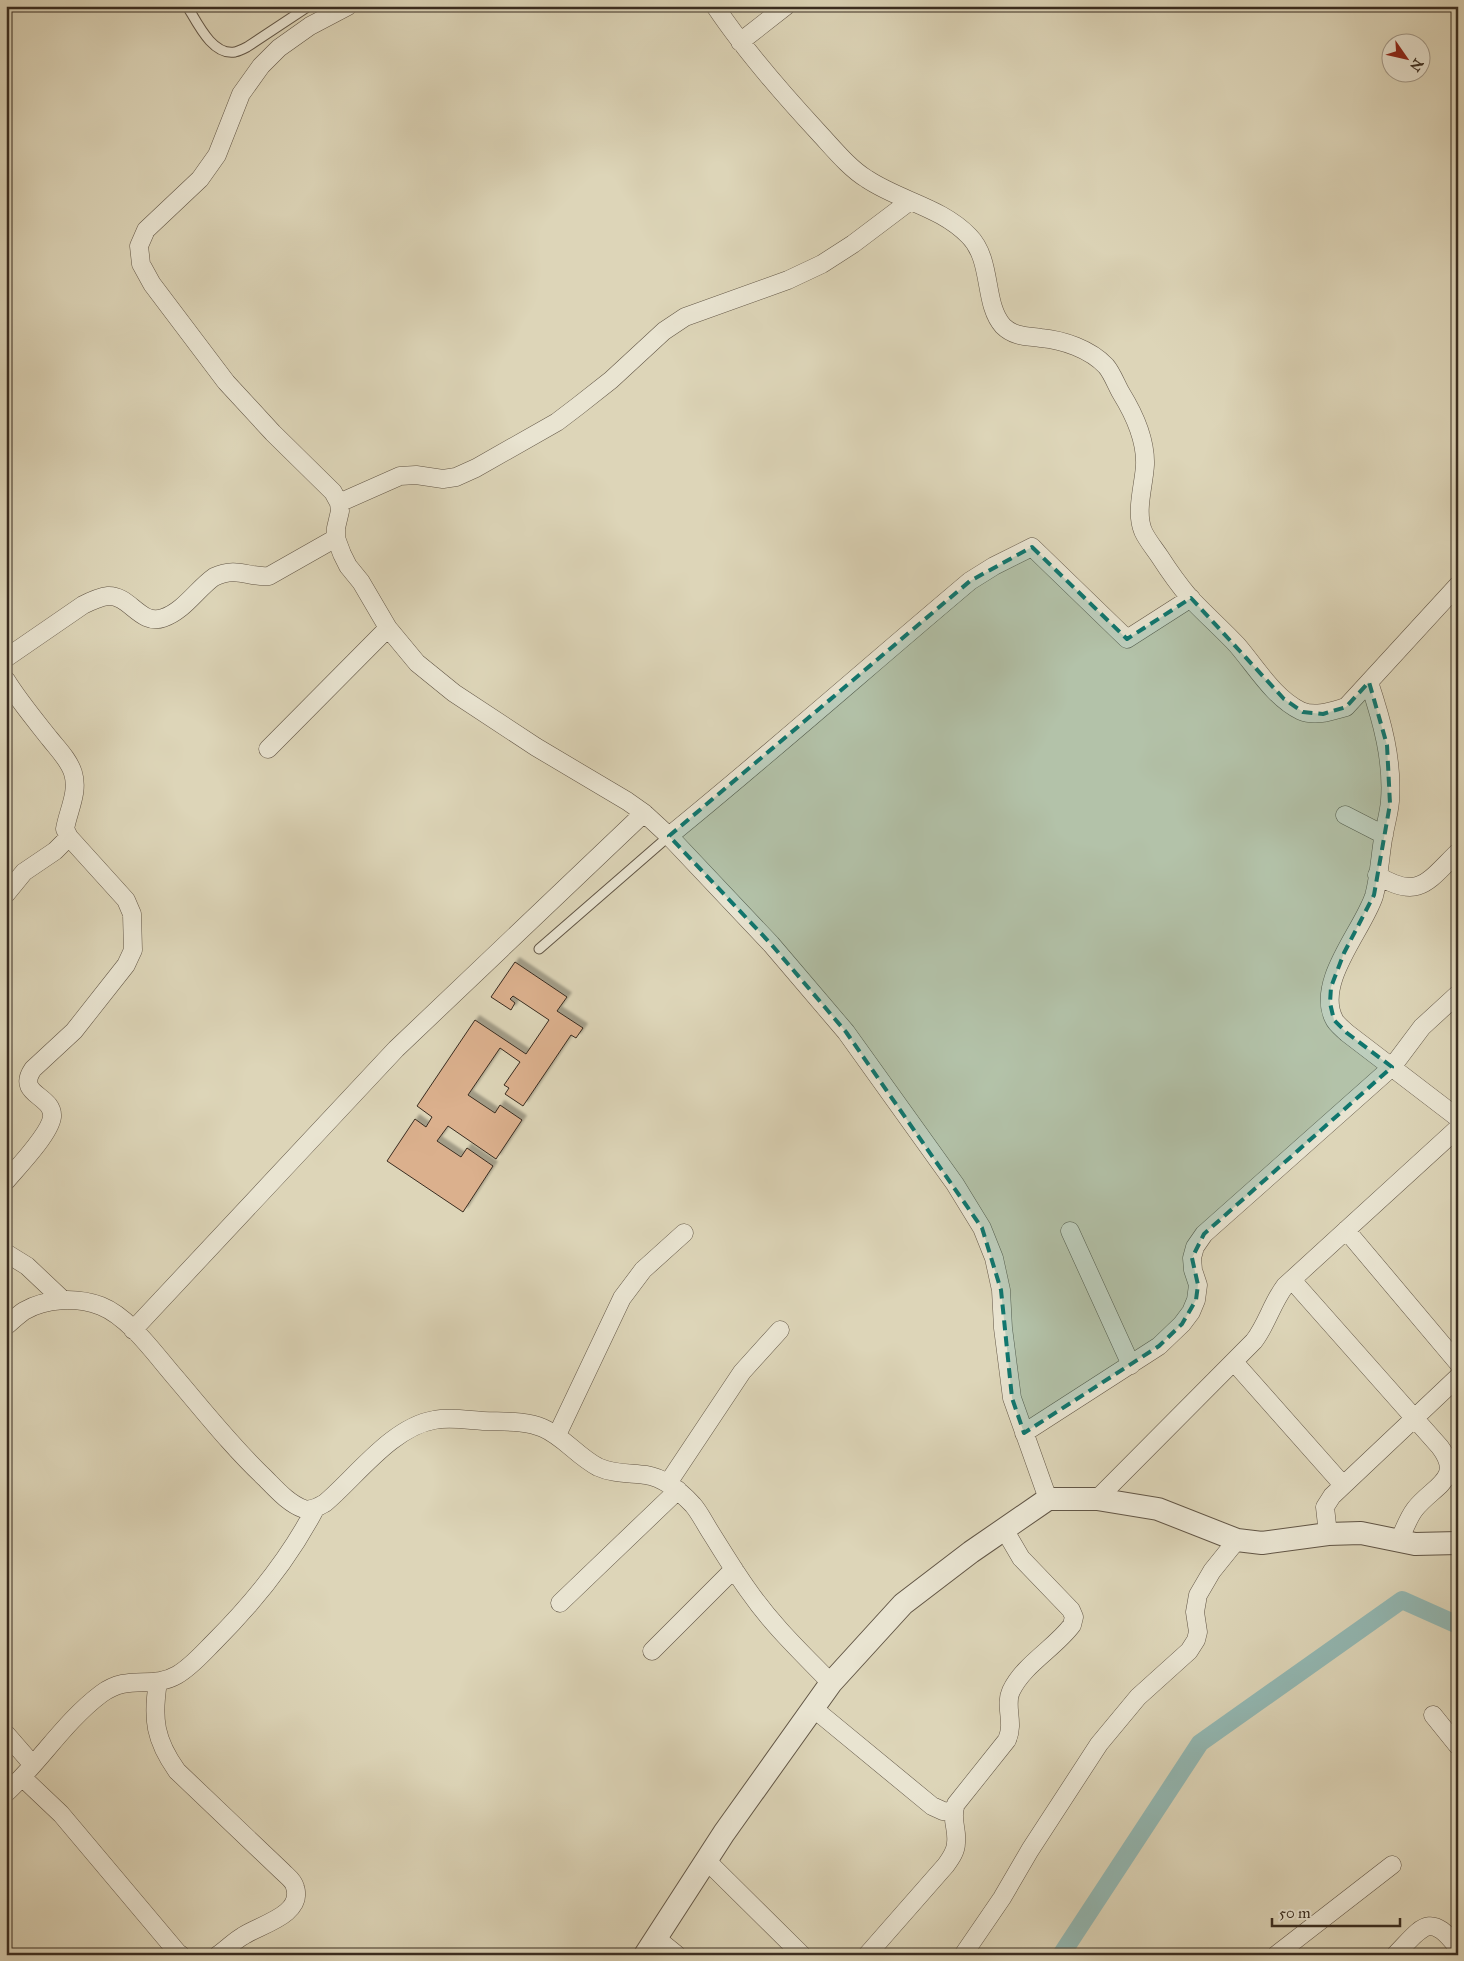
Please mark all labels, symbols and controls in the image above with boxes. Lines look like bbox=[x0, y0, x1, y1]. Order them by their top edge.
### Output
north arrow bbox=[1382, 32, 1432, 82]
text: N bbox=[1406, 55, 1427, 75]
scale bar bbox=[1272, 1896, 1399, 1928]
text: 50 m bbox=[1279, 1904, 1311, 1922]

